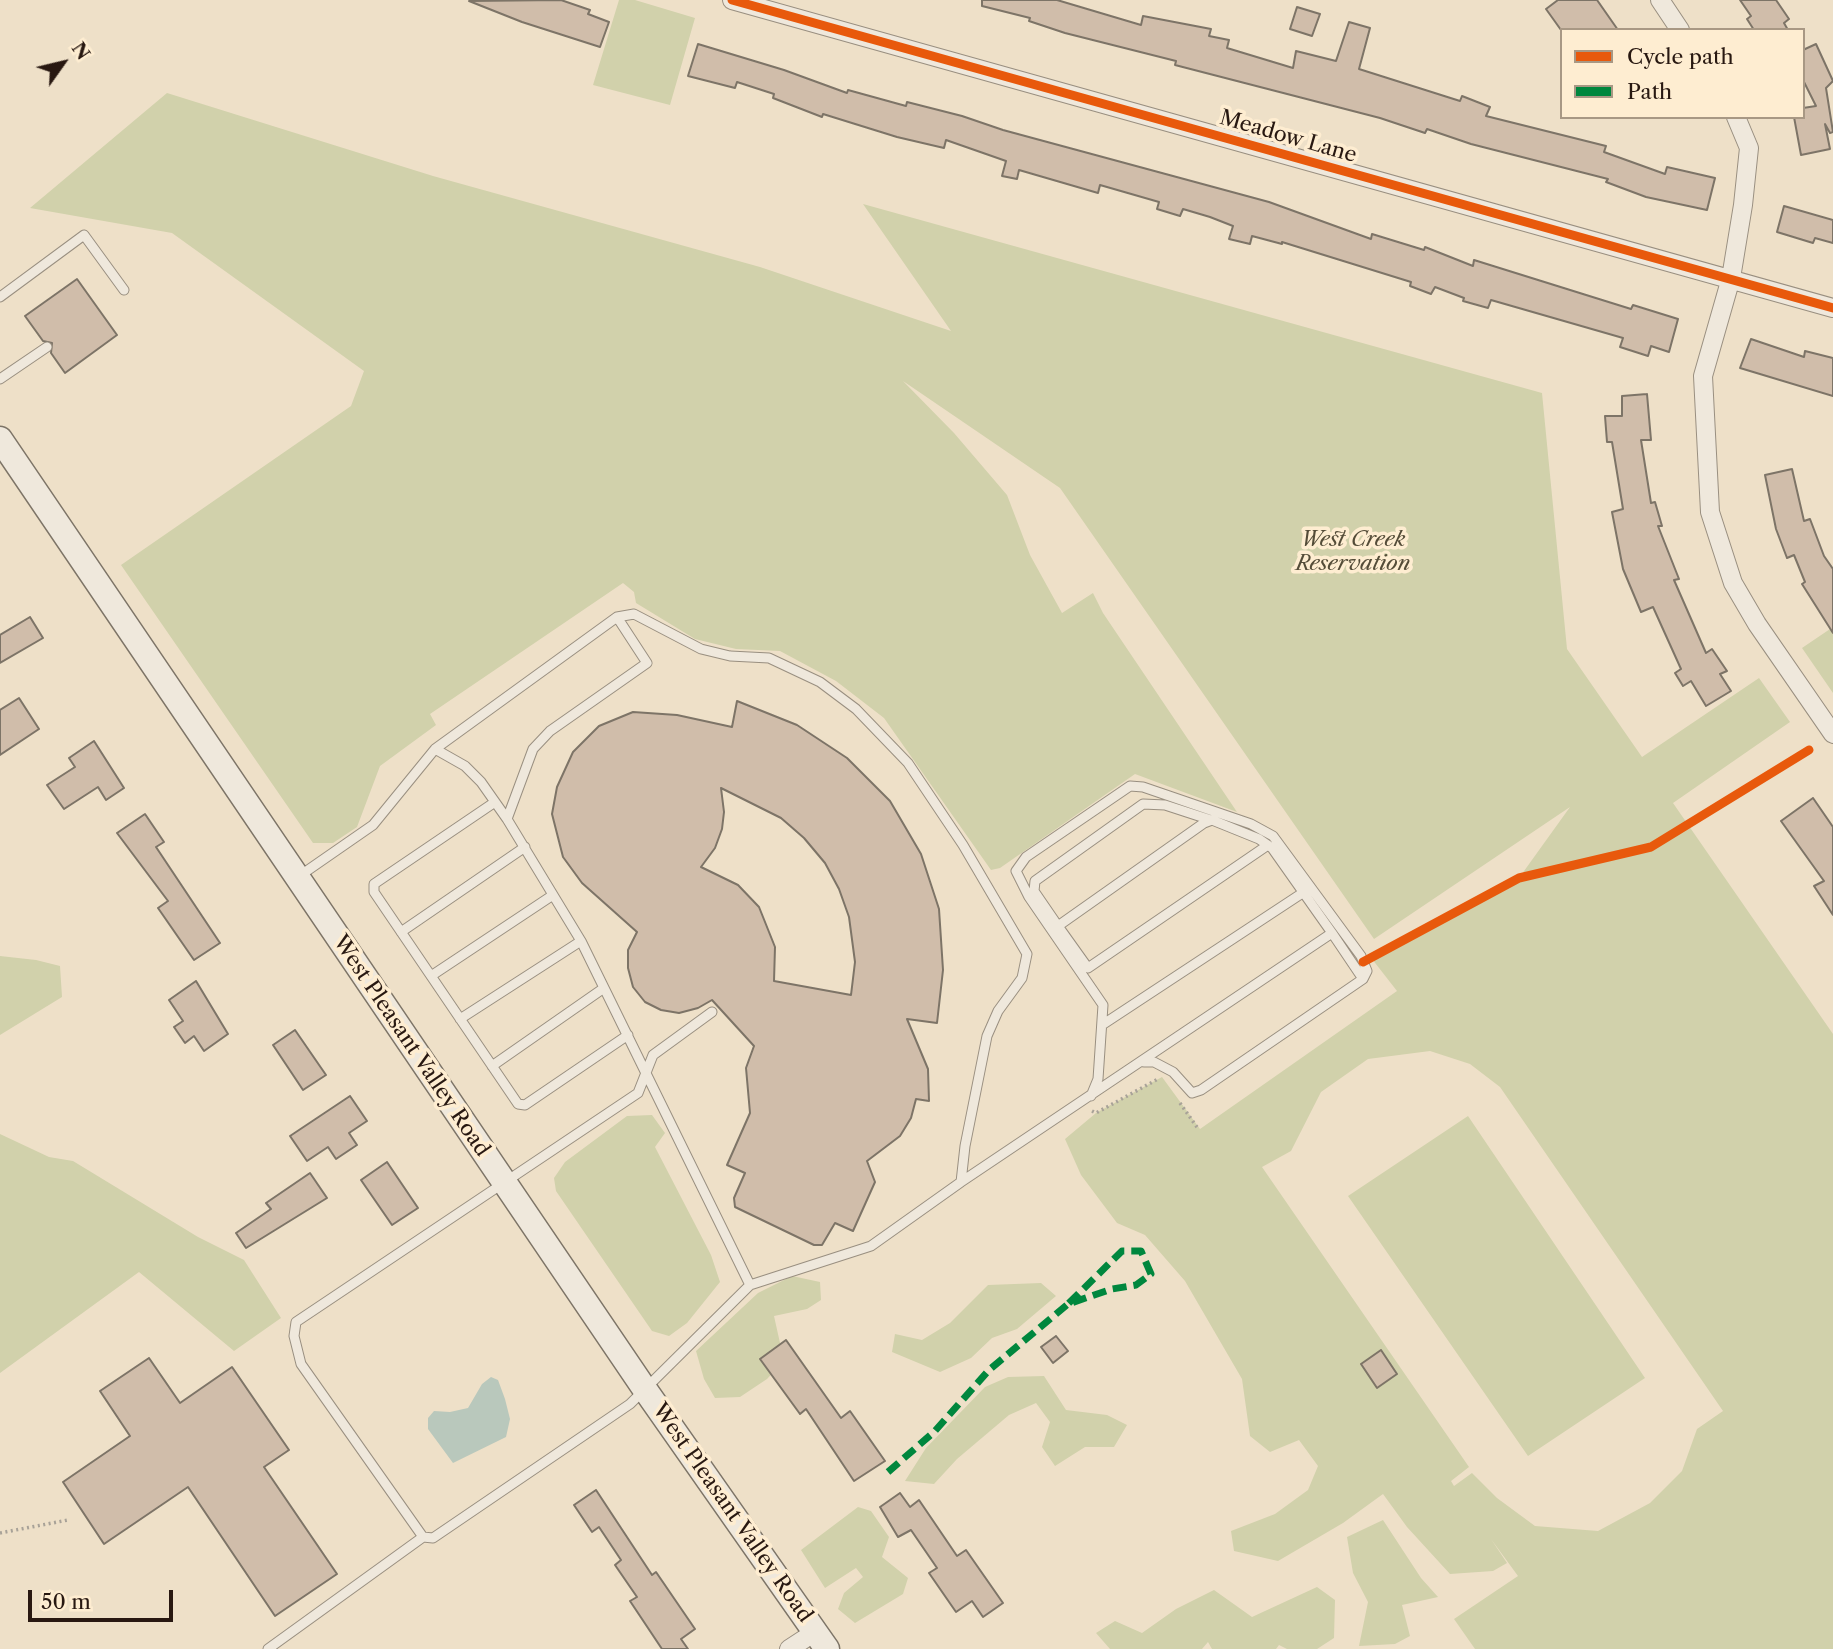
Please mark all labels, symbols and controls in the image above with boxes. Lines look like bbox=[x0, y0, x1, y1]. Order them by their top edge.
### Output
north arrow bbox=[28, 28, 98, 98]
legend bbox=[1560, 28, 1805, 119]
text: N bbox=[67, 38, 95, 64]
text: Cycle path bbox=[1627, 44, 1734, 69]
text: Path bbox=[1627, 79, 1672, 104]
street label: Meadow Lane bbox=[1217, 105, 1359, 169]
park label: West Creek Reservation bbox=[1296, 527, 1410, 577]
street label: West Pleasant Valley Road bbox=[327, 930, 495, 1162]
street label: West Pleasant Valley Road bbox=[647, 1399, 817, 1627]
scale bar bbox=[32, 1576, 177, 1620]
text: 50 m bbox=[41, 1589, 91, 1614]

